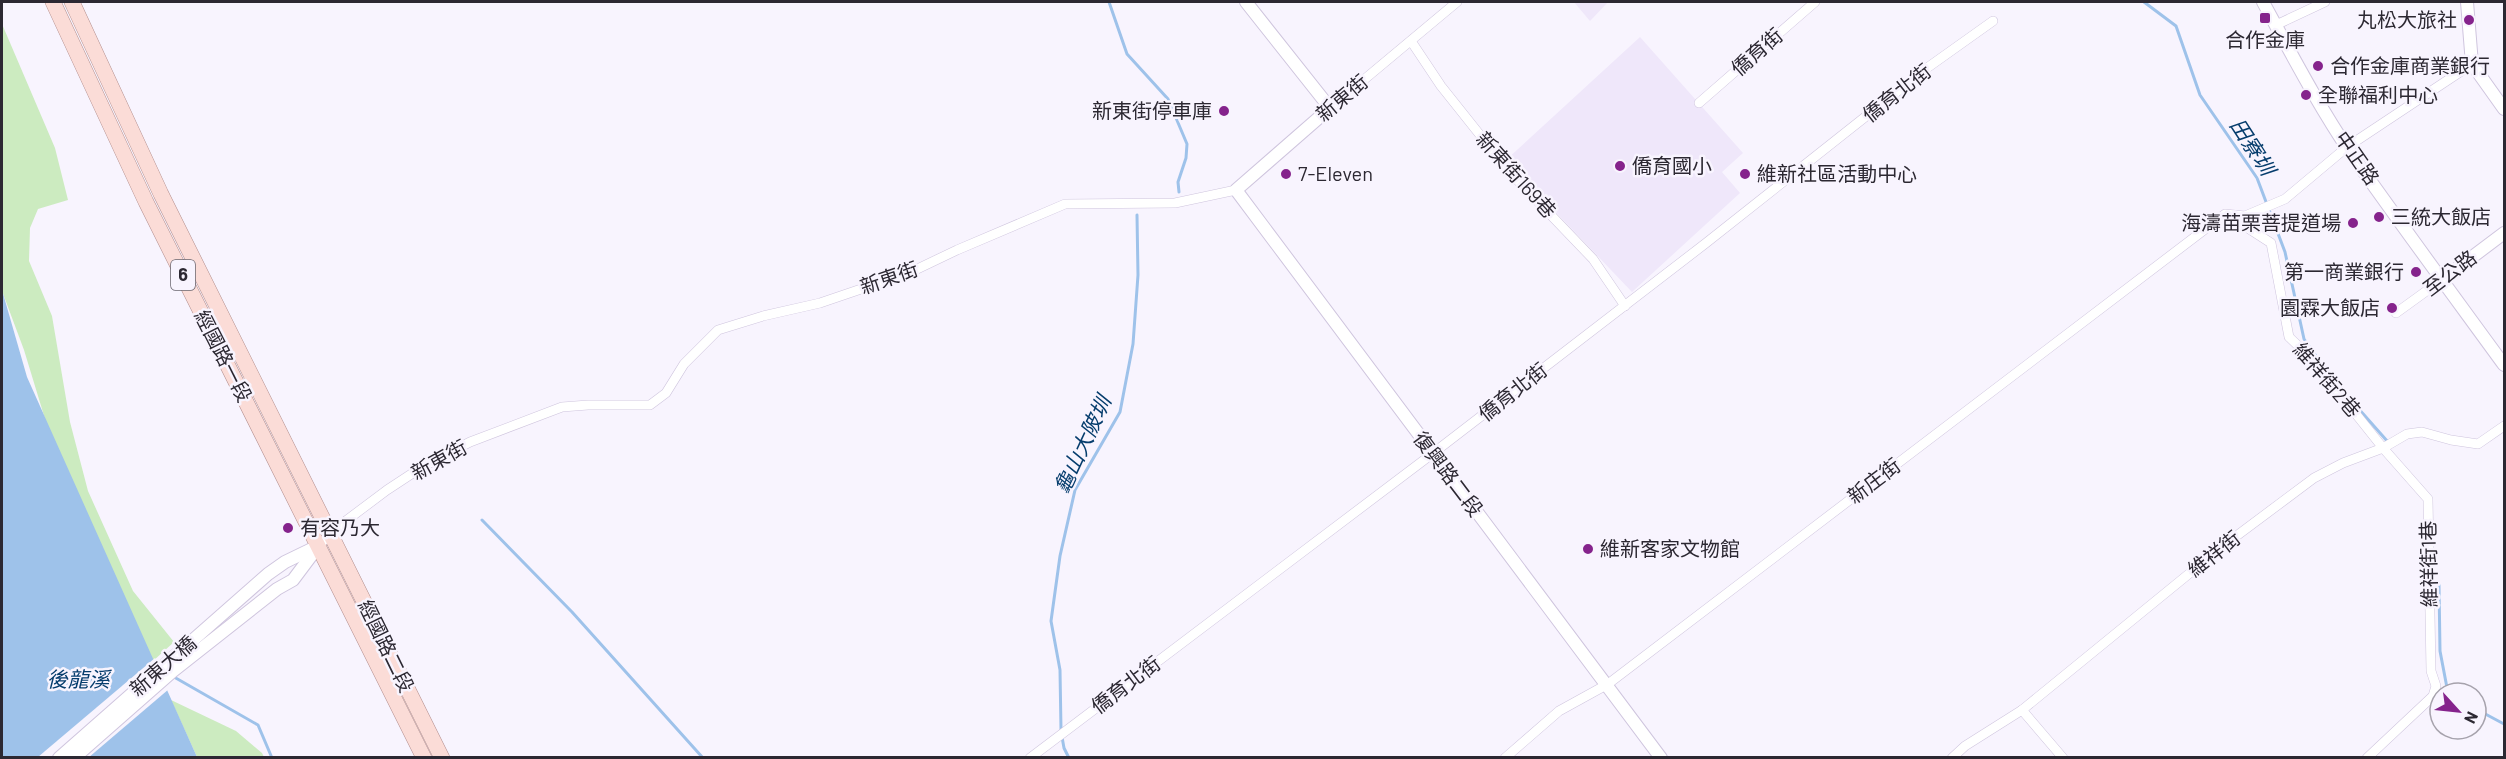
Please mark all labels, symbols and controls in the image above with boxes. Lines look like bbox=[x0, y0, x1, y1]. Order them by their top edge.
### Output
place label: 丸松大旅社 bbox=[2357, 7, 2457, 31]
marker: 合作金庫 bbox=[2258, 11, 2272, 25]
marker: 丸松大旅社 bbox=[2462, 13, 2476, 27]
street label: 僑育街 bbox=[1726, 23, 1787, 80]
place label: 合作金庫 bbox=[2225, 27, 2305, 51]
place label: 合作金庫商業銀行 bbox=[2330, 53, 2490, 77]
street label: 僑育北街 bbox=[1857, 58, 1935, 126]
marker: 合作金庫商業銀行 bbox=[2311, 59, 2325, 73]
street label: 新東街 bbox=[1311, 69, 1372, 126]
place label: 全聯福利中心 bbox=[2318, 82, 2438, 106]
marker: 全聯福利中心 bbox=[2299, 88, 2313, 102]
place label: 新東街停車庫 bbox=[1092, 98, 1212, 122]
marker: 新東街停車庫 bbox=[1217, 104, 1231, 118]
water label: 田寮圳 bbox=[2226, 113, 2283, 182]
street label: 新東街169巷 bbox=[1472, 126, 1562, 222]
street label: 中正路 bbox=[2331, 126, 2385, 189]
place label: 僑育國小 bbox=[1632, 153, 1712, 177]
marker: 僑育國小 bbox=[1613, 159, 1627, 173]
place label: 7-Eleven bbox=[1298, 161, 1373, 185]
place label: 維新社區活動中心 bbox=[1757, 161, 1917, 185]
marker: 7-Eleven bbox=[1279, 167, 1293, 181]
marker: 維新社區活動中心 bbox=[1738, 167, 1752, 181]
place label: 三統大飯店 bbox=[2391, 204, 2491, 228]
place label: 海濤苗栗菩提道場 bbox=[2181, 210, 2341, 234]
marker: 三統大飯店 bbox=[2372, 210, 2386, 224]
marker: 海濤苗栗菩提道場 bbox=[2346, 216, 2360, 230]
street label: 至公路 bbox=[2418, 245, 2481, 300]
street label: 新東街 bbox=[856, 256, 921, 298]
place label: 第一商業銀行 bbox=[2284, 259, 2404, 283]
road number: 6 bbox=[171, 260, 195, 290]
marker: 第一商業銀行 bbox=[2409, 265, 2423, 279]
place label: 園霖大飯店 bbox=[2280, 295, 2380, 319]
marker: 園霖大飯店 bbox=[2385, 301, 2399, 315]
street label: 經國路一段 bbox=[190, 306, 257, 406]
street label: 維祥街2巷 bbox=[2289, 337, 2367, 421]
street label: 僑育北街 bbox=[1473, 357, 1551, 425]
water label: 龜山大陂圳 bbox=[1048, 389, 1116, 497]
street label: 復興路二段 bbox=[1409, 426, 1488, 521]
street label: 新東街 bbox=[406, 434, 471, 484]
street label: 新庄街 bbox=[1842, 453, 1905, 508]
place label: 有容乃大 bbox=[300, 515, 380, 539]
street label: 維祥街1巷 bbox=[2415, 520, 2441, 608]
marker: 有容乃大 bbox=[281, 521, 295, 535]
street label: 維祥街 bbox=[2182, 525, 2244, 581]
place label: 維新客家文物館 bbox=[1600, 536, 1740, 560]
marker: 維新客家文物館 bbox=[1581, 542, 1595, 556]
street label: 經國路二段 bbox=[354, 595, 420, 696]
street label: 新東大橋 bbox=[124, 630, 200, 701]
street label: 僑育北街 bbox=[1086, 651, 1165, 718]
water label: 後龍溪 bbox=[47, 666, 112, 691]
north arrow bbox=[2428, 681, 2488, 741]
text: N bbox=[2461, 709, 2483, 727]

